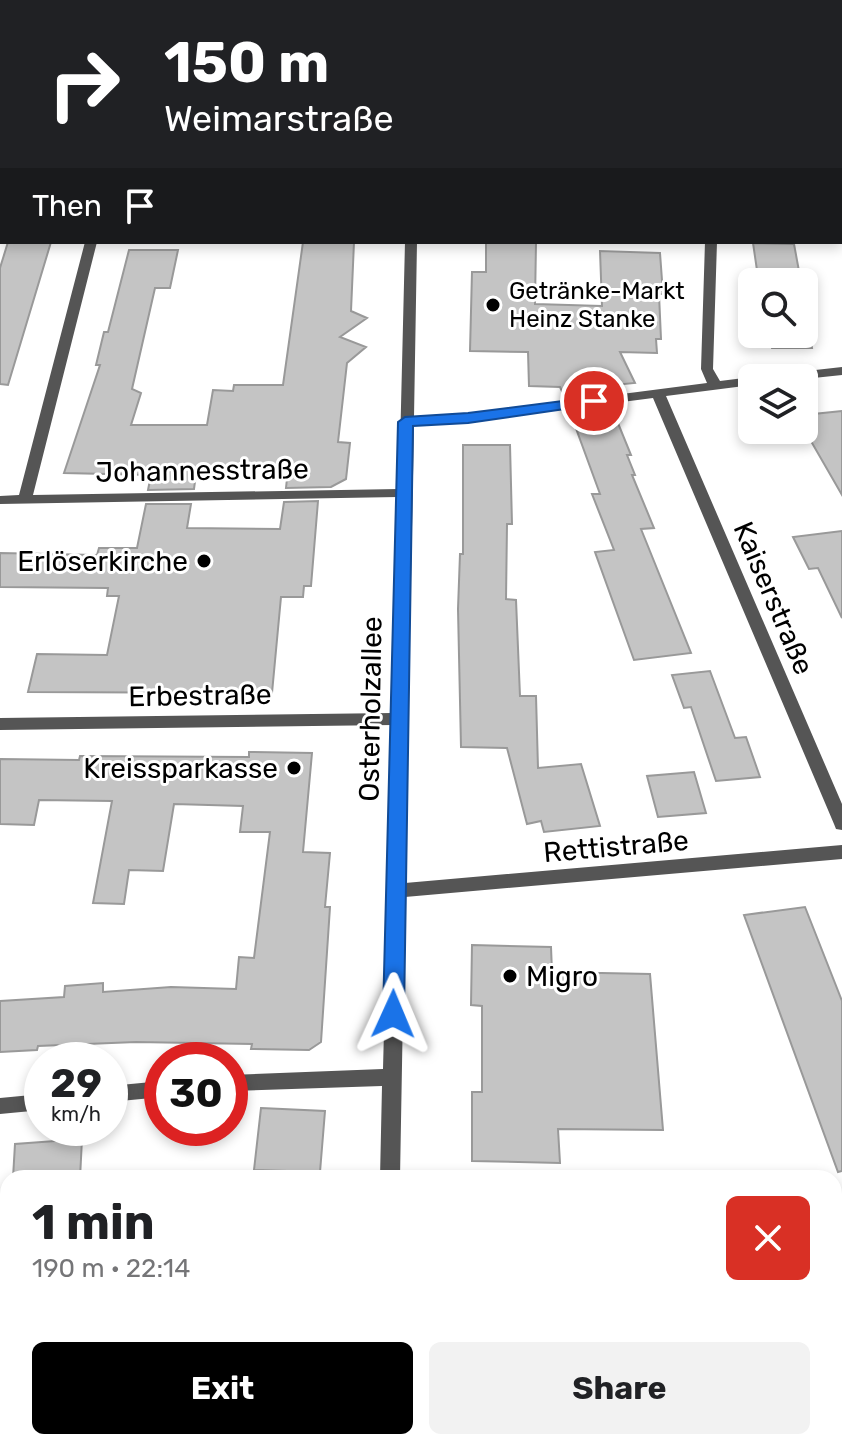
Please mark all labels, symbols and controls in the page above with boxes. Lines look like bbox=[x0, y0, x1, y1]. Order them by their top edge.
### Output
text: 150 m bbox=[164, 30, 329, 96]
icon: right bbox=[32, 32, 136, 136]
text: Weimarstraße bbox=[164, 97, 394, 140]
icon: arrive bbox=[118, 184, 162, 228]
text: Then bbox=[32, 188, 102, 224]
map controls bbox=[738, 268, 818, 444]
button: search bbox=[738, 268, 818, 348]
place label: Getränke-Markt Heinz Stanke bbox=[509, 277, 685, 333]
marker: Getränke-Markt Heinz Stanke bbox=[484, 296, 502, 314]
button: layers bbox=[738, 364, 818, 444]
pin bbox=[560, 367, 628, 435]
icon: arrive bbox=[572, 379, 616, 423]
street label: Johannesstraße bbox=[95, 452, 309, 489]
street label: Kaiserstraße bbox=[727, 517, 821, 680]
place label: Erlöserkirche bbox=[17, 545, 188, 578]
marker: Erlöserkirche bbox=[195, 552, 213, 570]
street label: Osterholzallee bbox=[352, 616, 389, 802]
street label: Erbestraße bbox=[128, 678, 272, 713]
place label: Kreissparkasse bbox=[83, 752, 278, 785]
marker: Kreissparkasse bbox=[285, 759, 303, 777]
street label: Rettistraße bbox=[542, 824, 690, 869]
place label: Migro bbox=[526, 960, 598, 993]
marker: Migro bbox=[501, 967, 519, 985]
position arrow bbox=[351, 972, 435, 1056]
speed limit sign: 30 bbox=[144, 1042, 248, 1146]
text: 29 bbox=[50, 1060, 102, 1107]
text: km/h bbox=[51, 1102, 101, 1126]
text: 1 min bbox=[32, 1194, 155, 1251]
button: close bbox=[726, 1196, 810, 1280]
text: 190 m · 22:14 bbox=[32, 1253, 190, 1284]
button: Exit bbox=[32, 1342, 413, 1434]
button: Share bbox=[429, 1342, 810, 1434]

